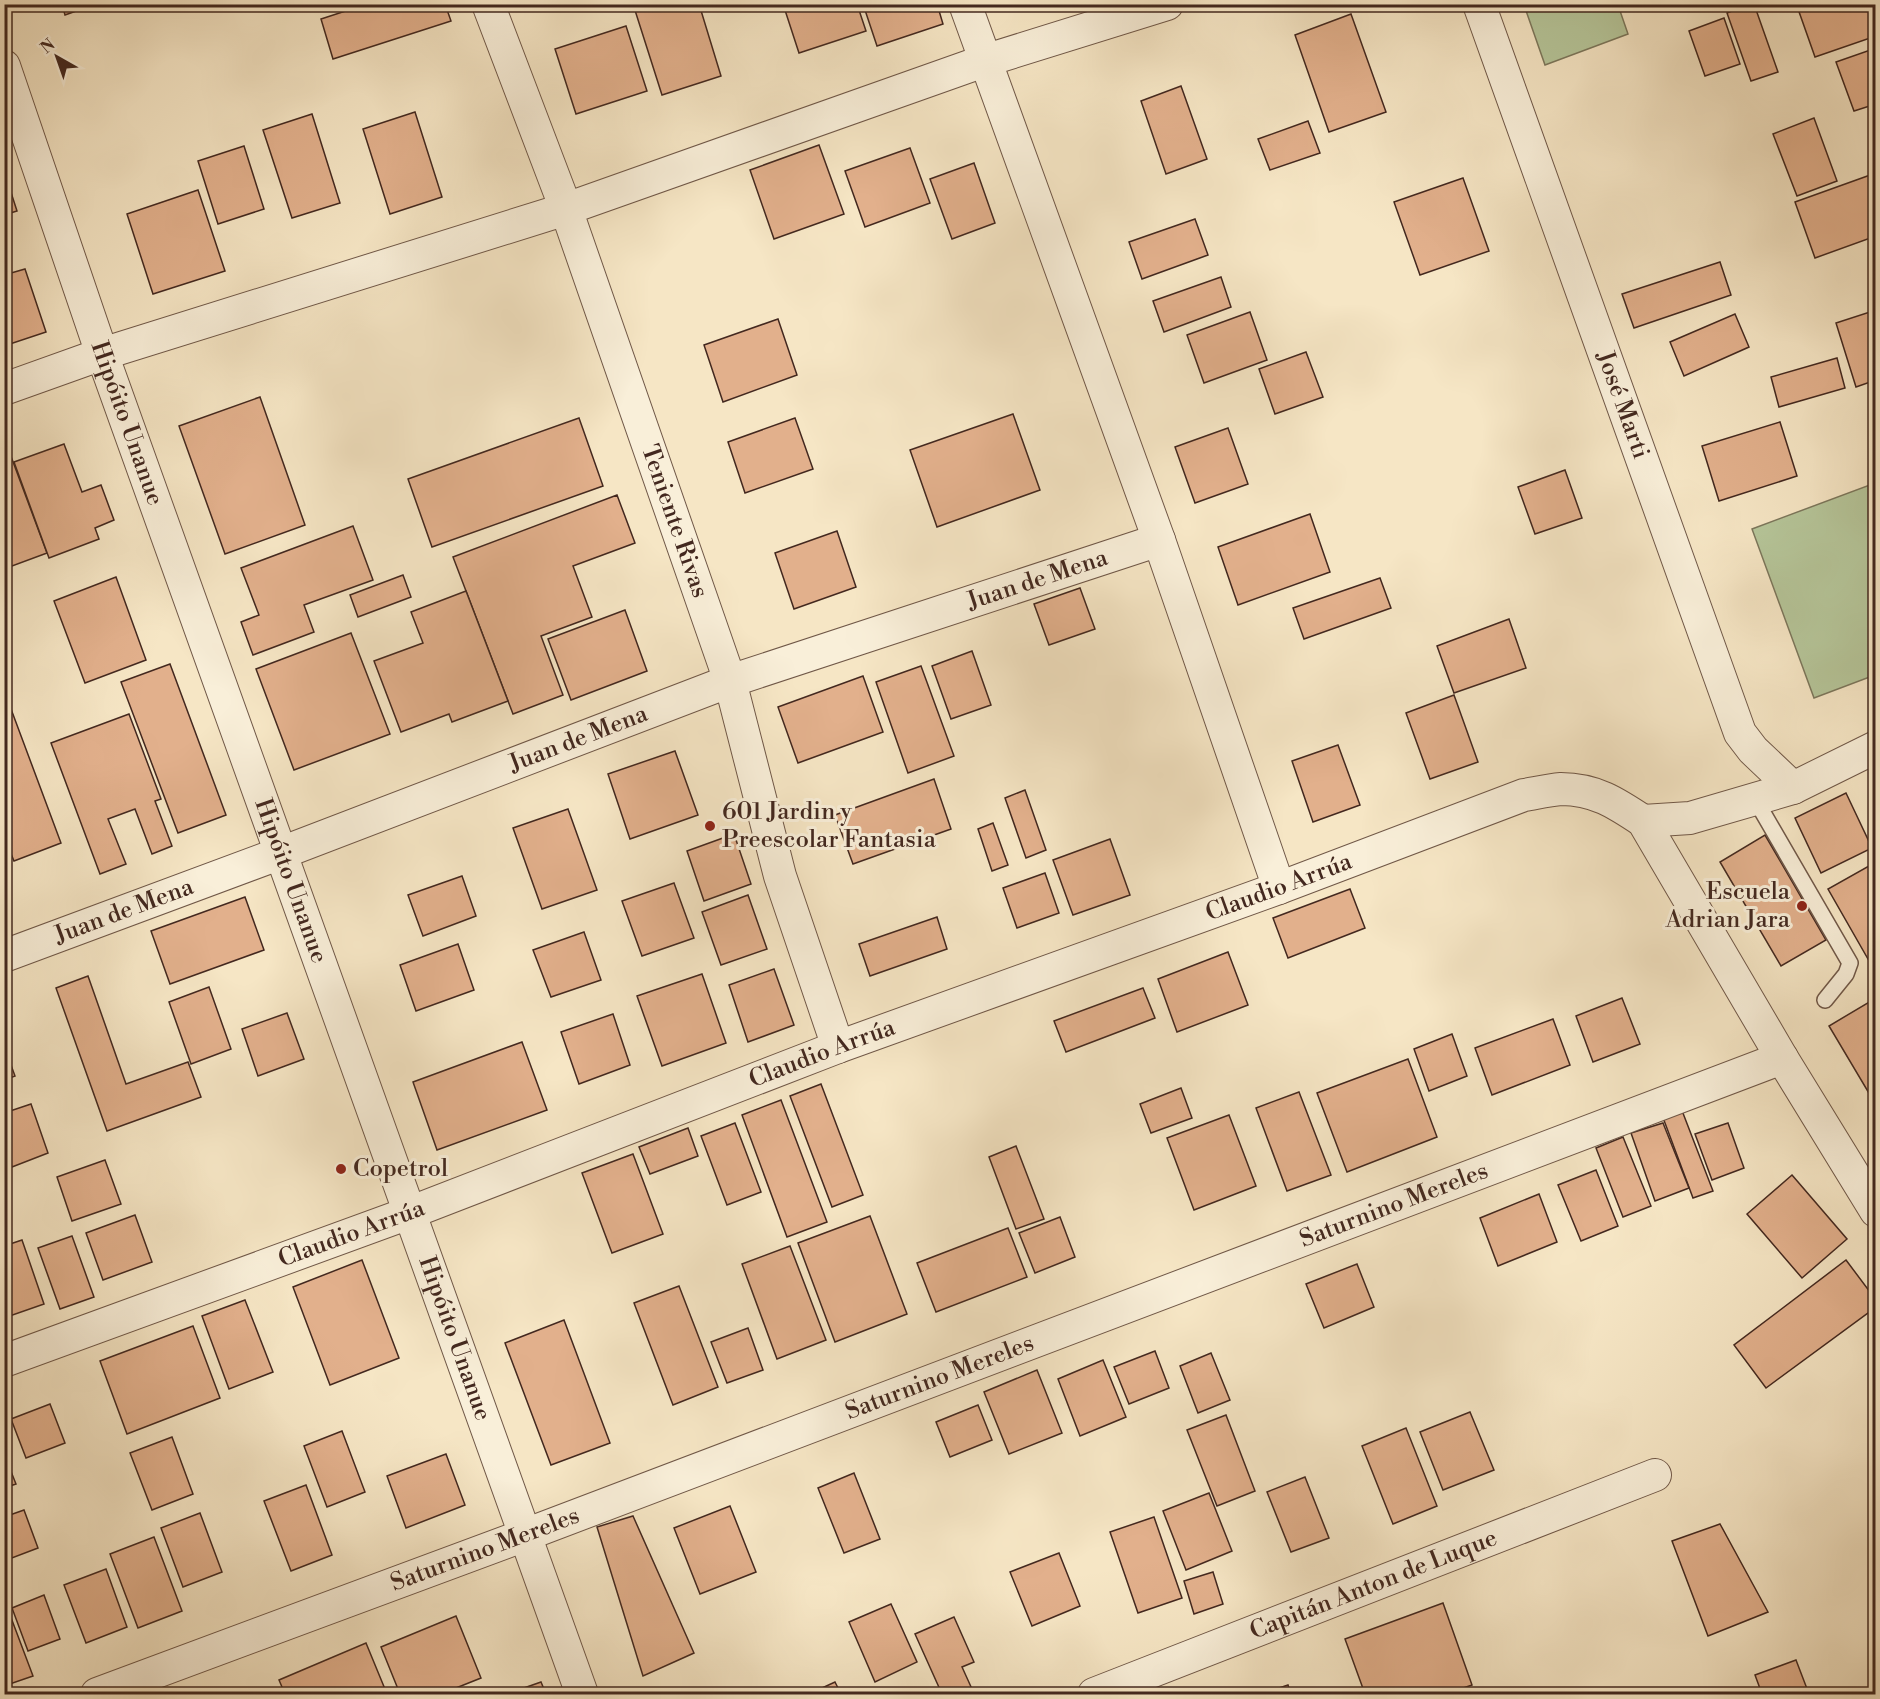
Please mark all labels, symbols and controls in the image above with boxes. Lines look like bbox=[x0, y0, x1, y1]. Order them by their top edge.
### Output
north arrow bbox=[27, 27, 87, 87]
text: N bbox=[37, 34, 60, 58]
street label: Hipóito Unanue bbox=[84, 337, 170, 510]
street label: José Marti bbox=[1589, 346, 1656, 463]
street label: Teniente Rivas bbox=[634, 441, 715, 602]
street label: Juan de Mena bbox=[963, 543, 1112, 617]
street label: Juan de Mena bbox=[504, 699, 653, 780]
street label: Hipóito Unanue bbox=[248, 795, 334, 967]
place label: 601 Jardin y Preescolar Fantasia bbox=[722, 797, 937, 855]
marker: 601 Jardin y Preescolar Fantasia bbox=[703, 819, 717, 833]
street label: Claudio Arrúa bbox=[1202, 846, 1357, 928]
street label: Juan de Mena bbox=[49, 872, 198, 951]
place label: Escuela Adrian Jara bbox=[1664, 877, 1791, 935]
marker: Escuela Adrian Jara bbox=[1795, 899, 1809, 913]
street label: Claudio Arrúa bbox=[745, 1012, 900, 1095]
place label: Copetrol bbox=[353, 1154, 448, 1184]
street label: Saturnino Mereles bbox=[1295, 1156, 1492, 1255]
marker: Copetrol bbox=[334, 1162, 348, 1176]
street label: Claudio Arrúa bbox=[274, 1193, 430, 1274]
street label: Hipóito Unanue bbox=[411, 1252, 498, 1425]
street label: Saturnino Mereles bbox=[841, 1328, 1038, 1427]
street label: Saturnino Mereles bbox=[386, 1501, 584, 1599]
street label: Capitán Anton de Luque bbox=[1245, 1523, 1502, 1647]

